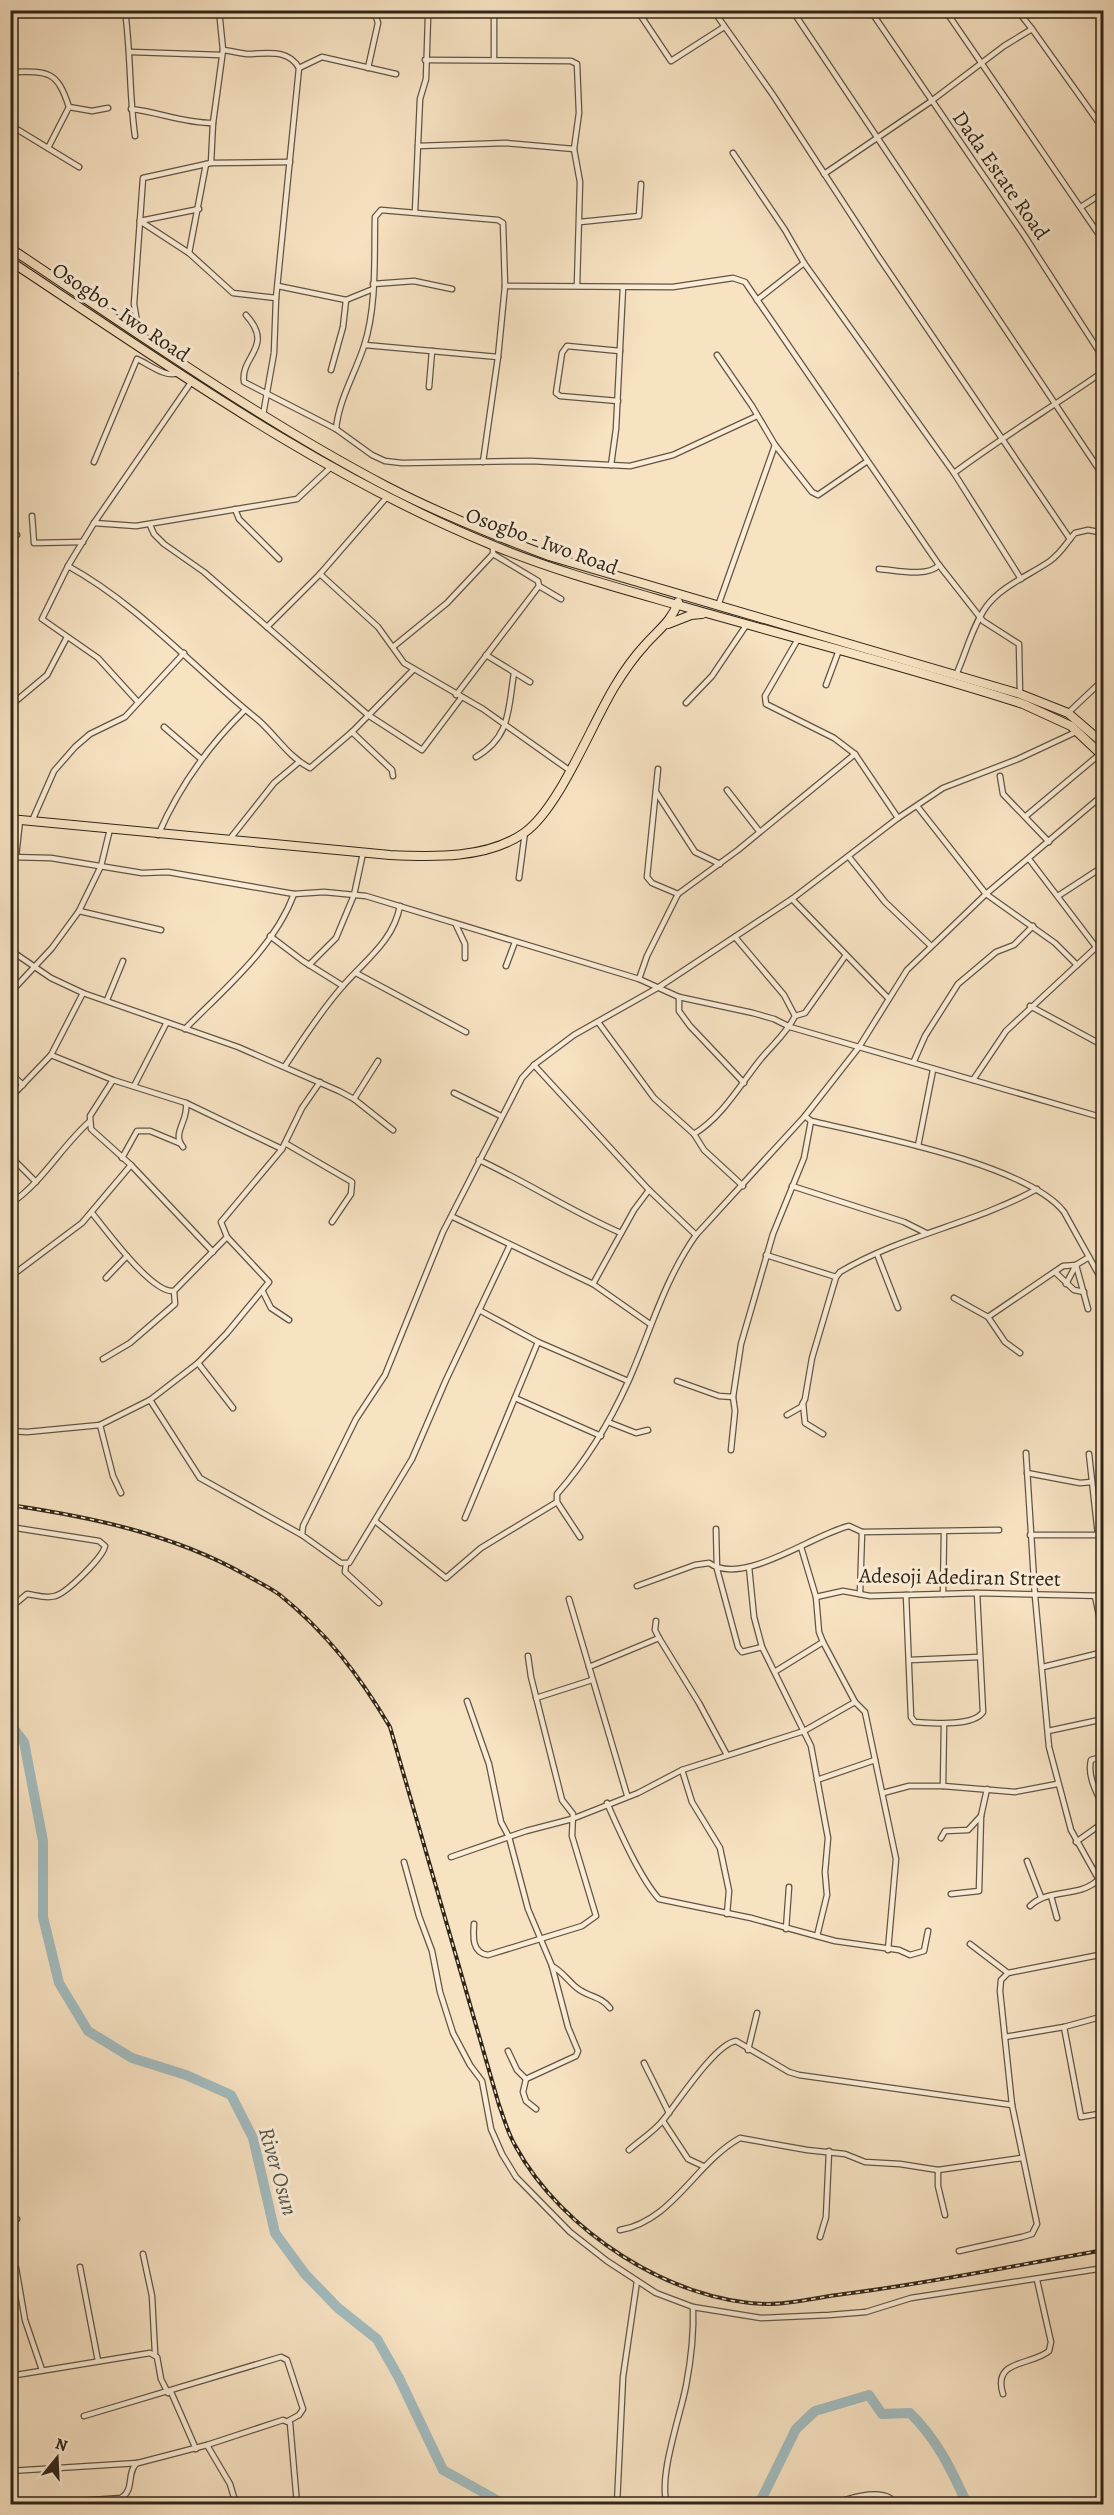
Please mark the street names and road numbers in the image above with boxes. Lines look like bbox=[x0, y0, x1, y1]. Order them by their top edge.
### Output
street label: Dada Estate Road bbox=[946, 105, 1056, 246]
street label: Osogbo - Iwo Road bbox=[47, 256, 196, 369]
street label: Osogbo - Iwo Road bbox=[462, 500, 623, 582]
street label: Adesoji Adediran Street bbox=[858, 1561, 1061, 1593]

